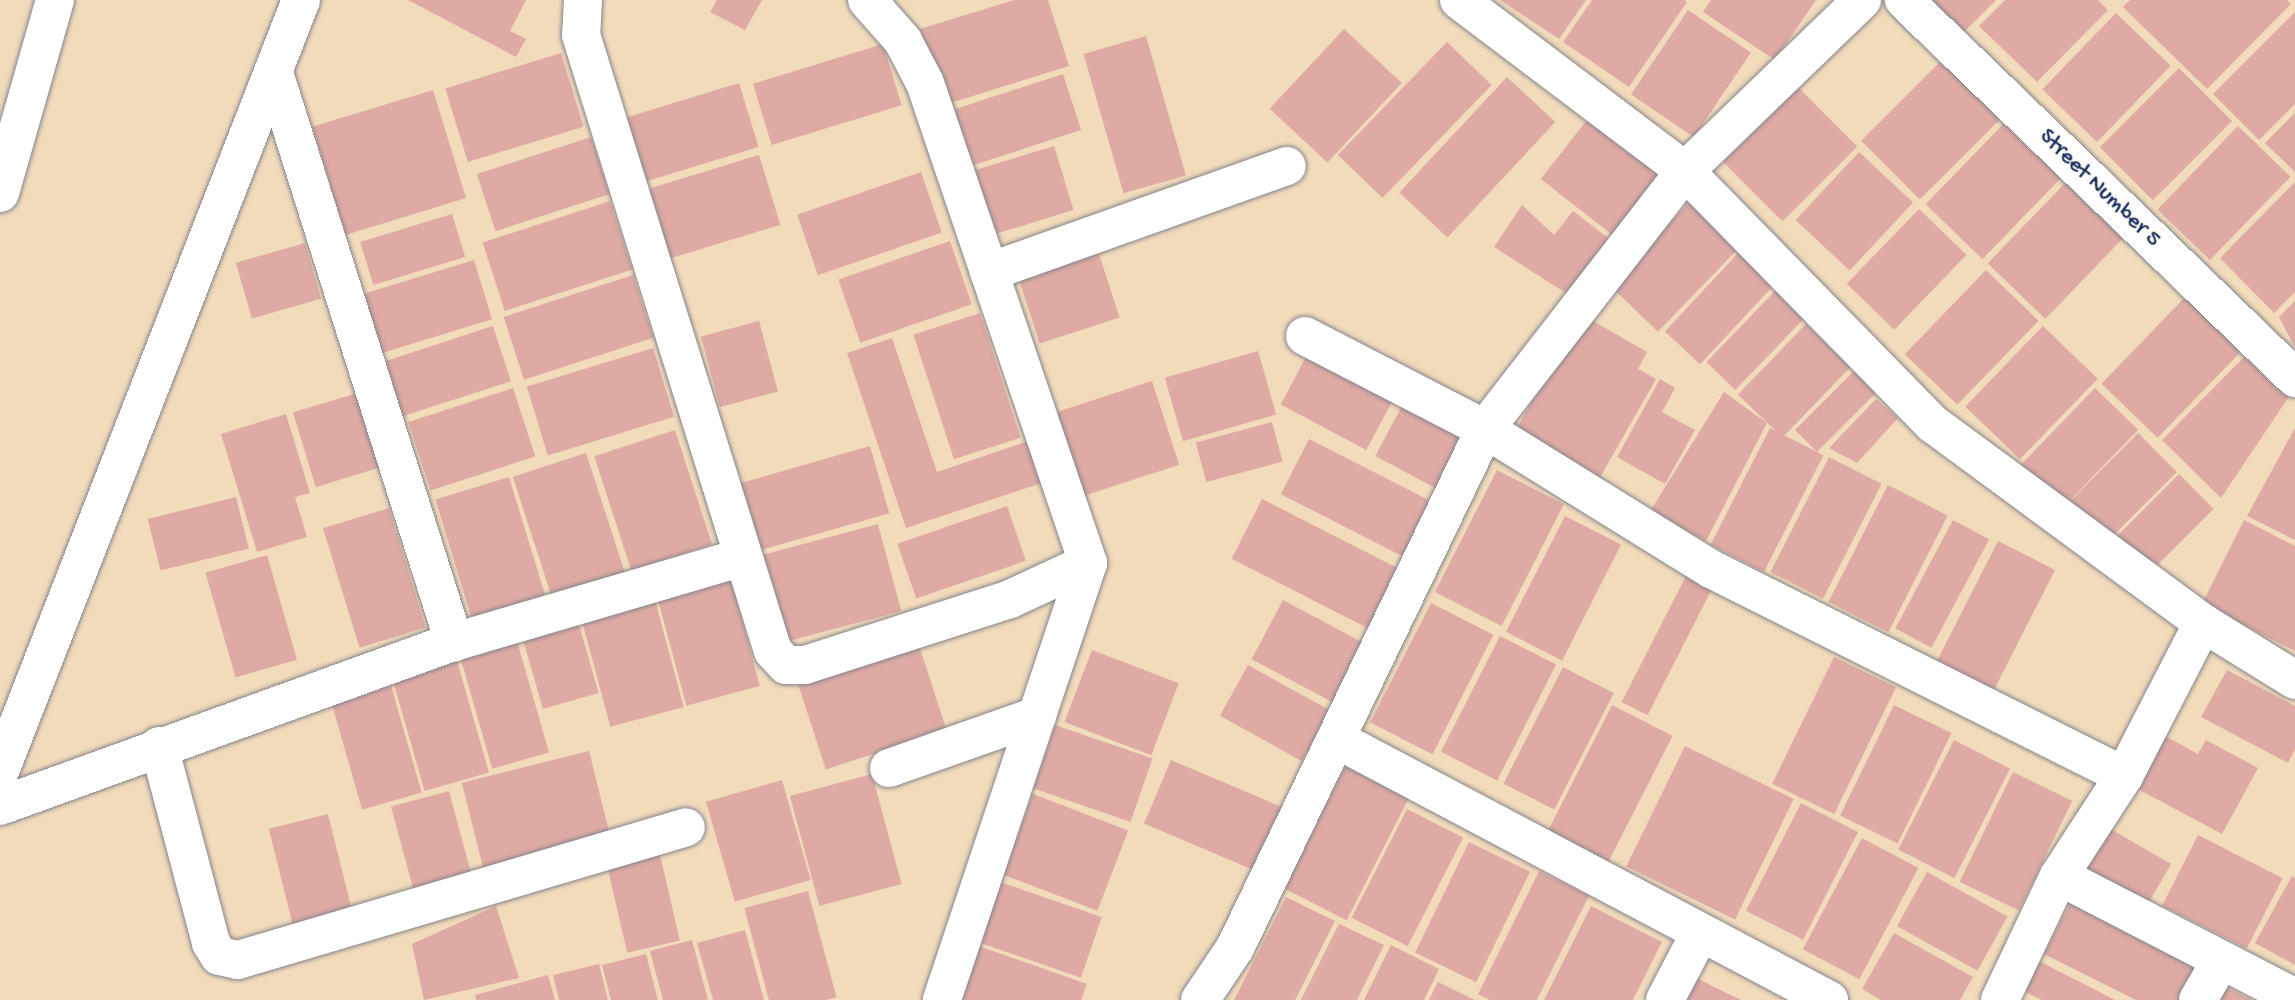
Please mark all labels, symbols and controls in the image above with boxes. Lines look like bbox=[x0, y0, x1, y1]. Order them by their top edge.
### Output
street label: Street Number 5 bbox=[2032, 124, 2166, 254]

